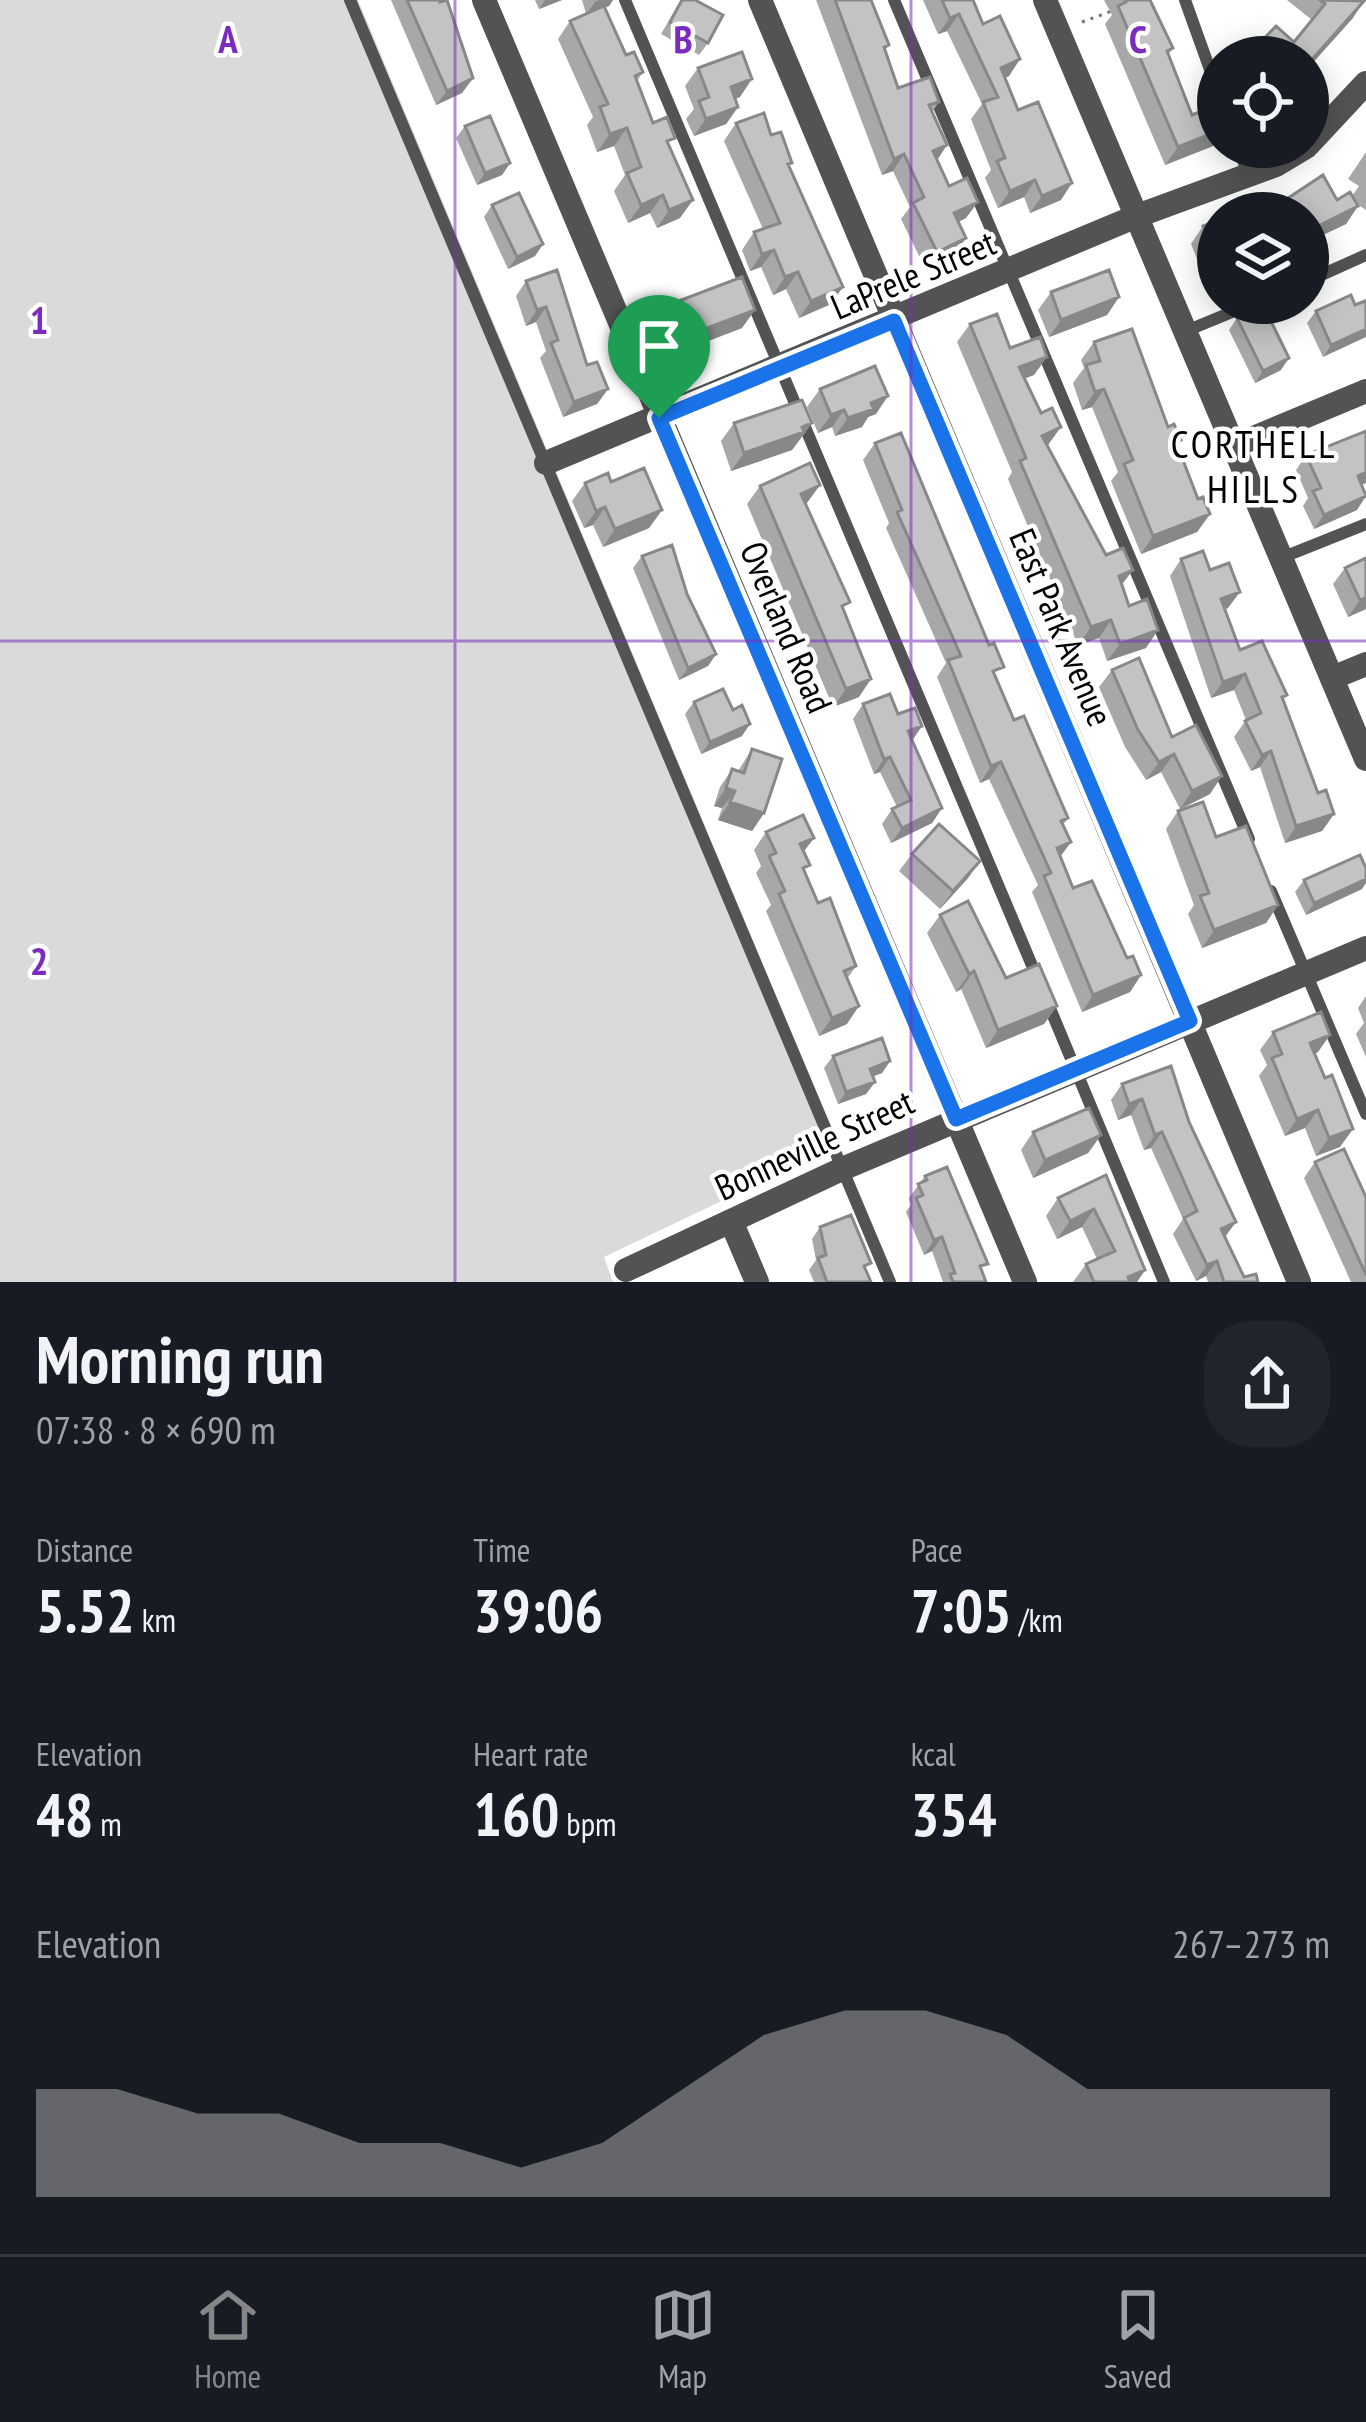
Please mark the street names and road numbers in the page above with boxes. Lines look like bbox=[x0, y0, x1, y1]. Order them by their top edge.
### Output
street label: LaPrele Street bbox=[824, 218, 1002, 330]
street label: East Park Avenue bbox=[999, 521, 1125, 733]
street label: Overland Road bbox=[730, 534, 844, 720]
street label: Bonneville Street bbox=[707, 1077, 921, 1211]

